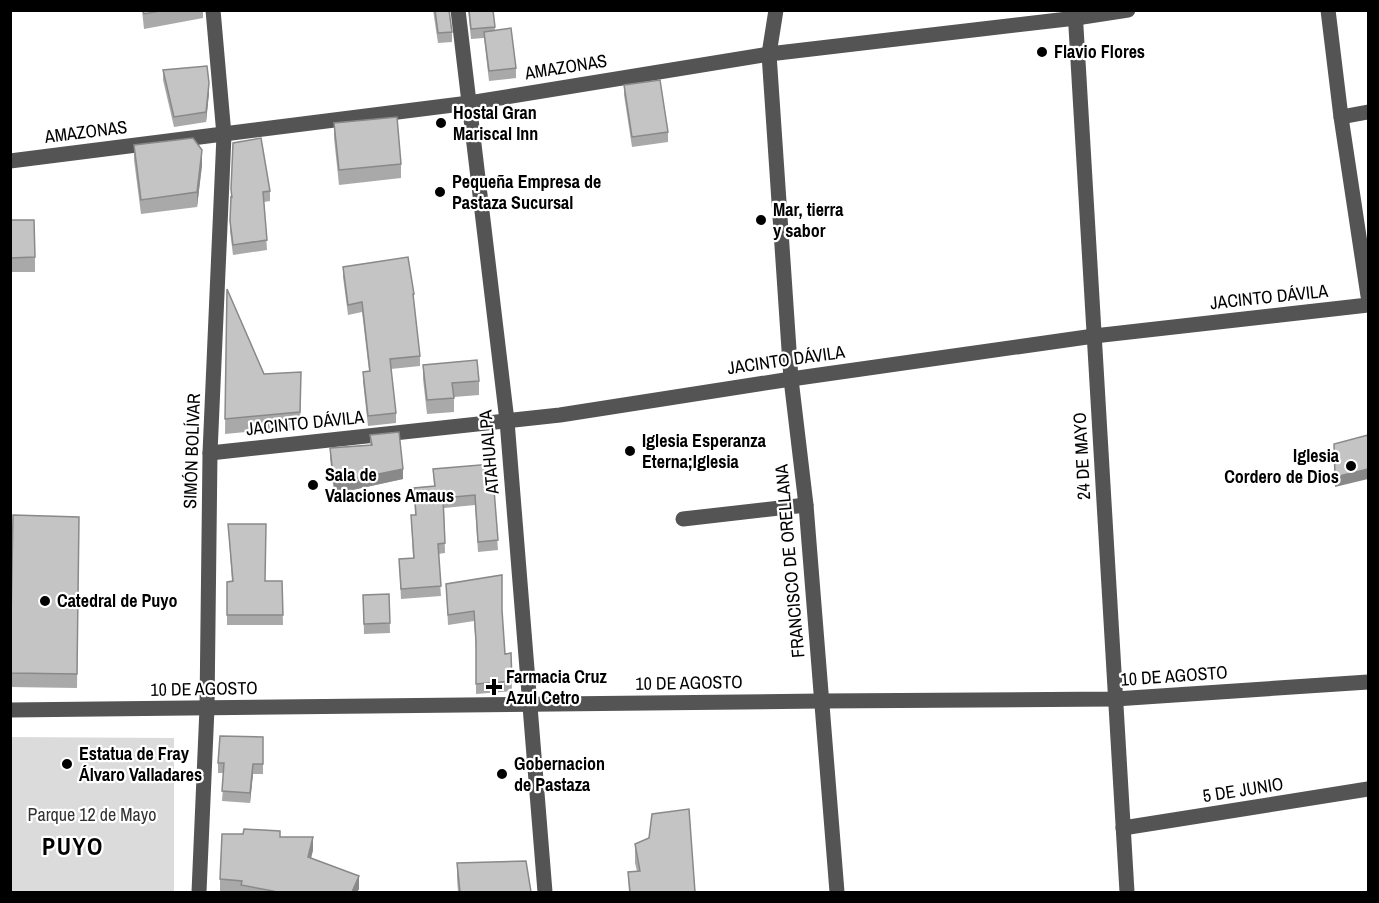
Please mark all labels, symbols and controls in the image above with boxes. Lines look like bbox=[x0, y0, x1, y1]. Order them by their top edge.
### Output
place label: Flavio Flores bbox=[1054, 39, 1145, 64]
marker: Flavio Flores bbox=[1035, 45, 1049, 59]
street label: AMAZONAS bbox=[522, 48, 609, 85]
place label: Hostal Gran Mariscal Inn bbox=[453, 100, 538, 146]
street label: AMAZONAS bbox=[42, 114, 129, 149]
marker: Hostal Gran Mariscal Inn bbox=[434, 116, 448, 130]
place label: Pequeña Empresa de Pastaza Sucursal bbox=[452, 169, 601, 215]
marker: Pequeña Empresa de Pastaza Sucursal bbox=[433, 185, 447, 199]
place label: Mar, tierra y sabor bbox=[773, 197, 844, 243]
marker: Mar, tierra y sabor bbox=[754, 213, 768, 227]
street label: JACINTO DÁVILA bbox=[1209, 278, 1329, 315]
street label: JACINTO DÁVILA bbox=[726, 339, 846, 380]
street label: SIMÓN BOLÍVAR bbox=[177, 393, 206, 509]
street label: JACINTO DÁVILA bbox=[245, 404, 365, 441]
street label: ATAHUALPA bbox=[472, 409, 505, 496]
street label: 24 DE MAYO bbox=[1067, 412, 1096, 500]
place label: Iglesia Esperanza Eterna;Iglesia bbox=[642, 428, 767, 474]
place label: Iglesia Cordero de Dios bbox=[1224, 443, 1340, 489]
marker: Iglesia Esperanza Eterna;Iglesia bbox=[623, 444, 637, 458]
marker: Iglesia Cordero de Dios bbox=[1344, 459, 1358, 473]
place label: Sala de Valaciones Amaus bbox=[325, 462, 454, 508]
street label: FRANCISCO DE ORELLANA bbox=[769, 463, 810, 659]
marker: Sala de Valaciones Amaus bbox=[306, 478, 320, 492]
place label: Catedral de Puyo bbox=[57, 588, 178, 613]
marker: Catedral de Puyo bbox=[38, 594, 52, 608]
street label: 10 DE AGOSTO bbox=[1120, 659, 1228, 692]
place label: Farmacia Cruz Azul Cetro bbox=[506, 664, 608, 710]
street label: 10 DE AGOSTO bbox=[635, 669, 743, 696]
street label: 10 DE AGOSTO bbox=[150, 675, 258, 702]
marker: Farmacia Cruz Azul Cetro bbox=[487, 680, 501, 694]
place label: Estatua de Fray Álvaro Valladares bbox=[79, 741, 202, 787]
place label: Gobernacion de Pastaza bbox=[514, 751, 605, 797]
marker: Estatua de Fray Álvaro Valladares bbox=[60, 757, 74, 771]
marker: Gobernacion de Pastaza bbox=[495, 767, 509, 781]
street label: 5 DE JUNIO bbox=[1201, 771, 1285, 808]
park label: Parque 12 de Mayo bbox=[28, 802, 156, 827]
district label: PUYO bbox=[42, 830, 104, 862]

